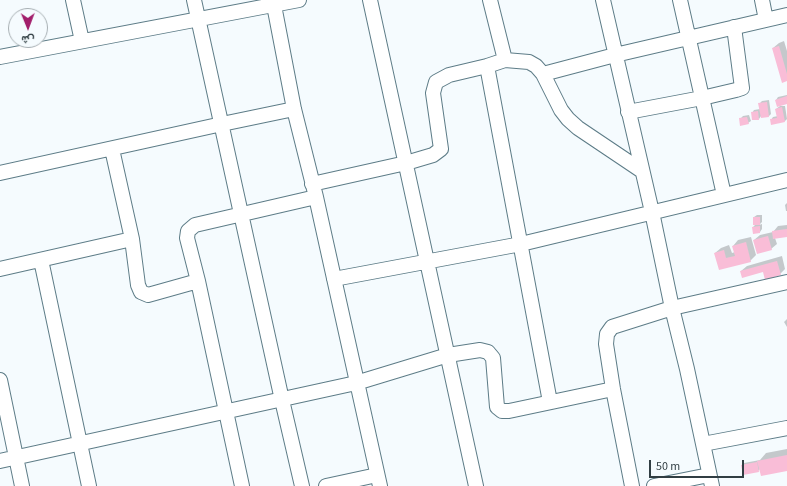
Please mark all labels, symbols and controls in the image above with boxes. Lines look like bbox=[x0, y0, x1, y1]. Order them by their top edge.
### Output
north arrow bbox=[8, 8, 48, 48]
text: ش bbox=[21, 32, 35, 47]
scale bar bbox=[651, 452, 746, 478]
text: 50 m bbox=[656, 458, 680, 475]

